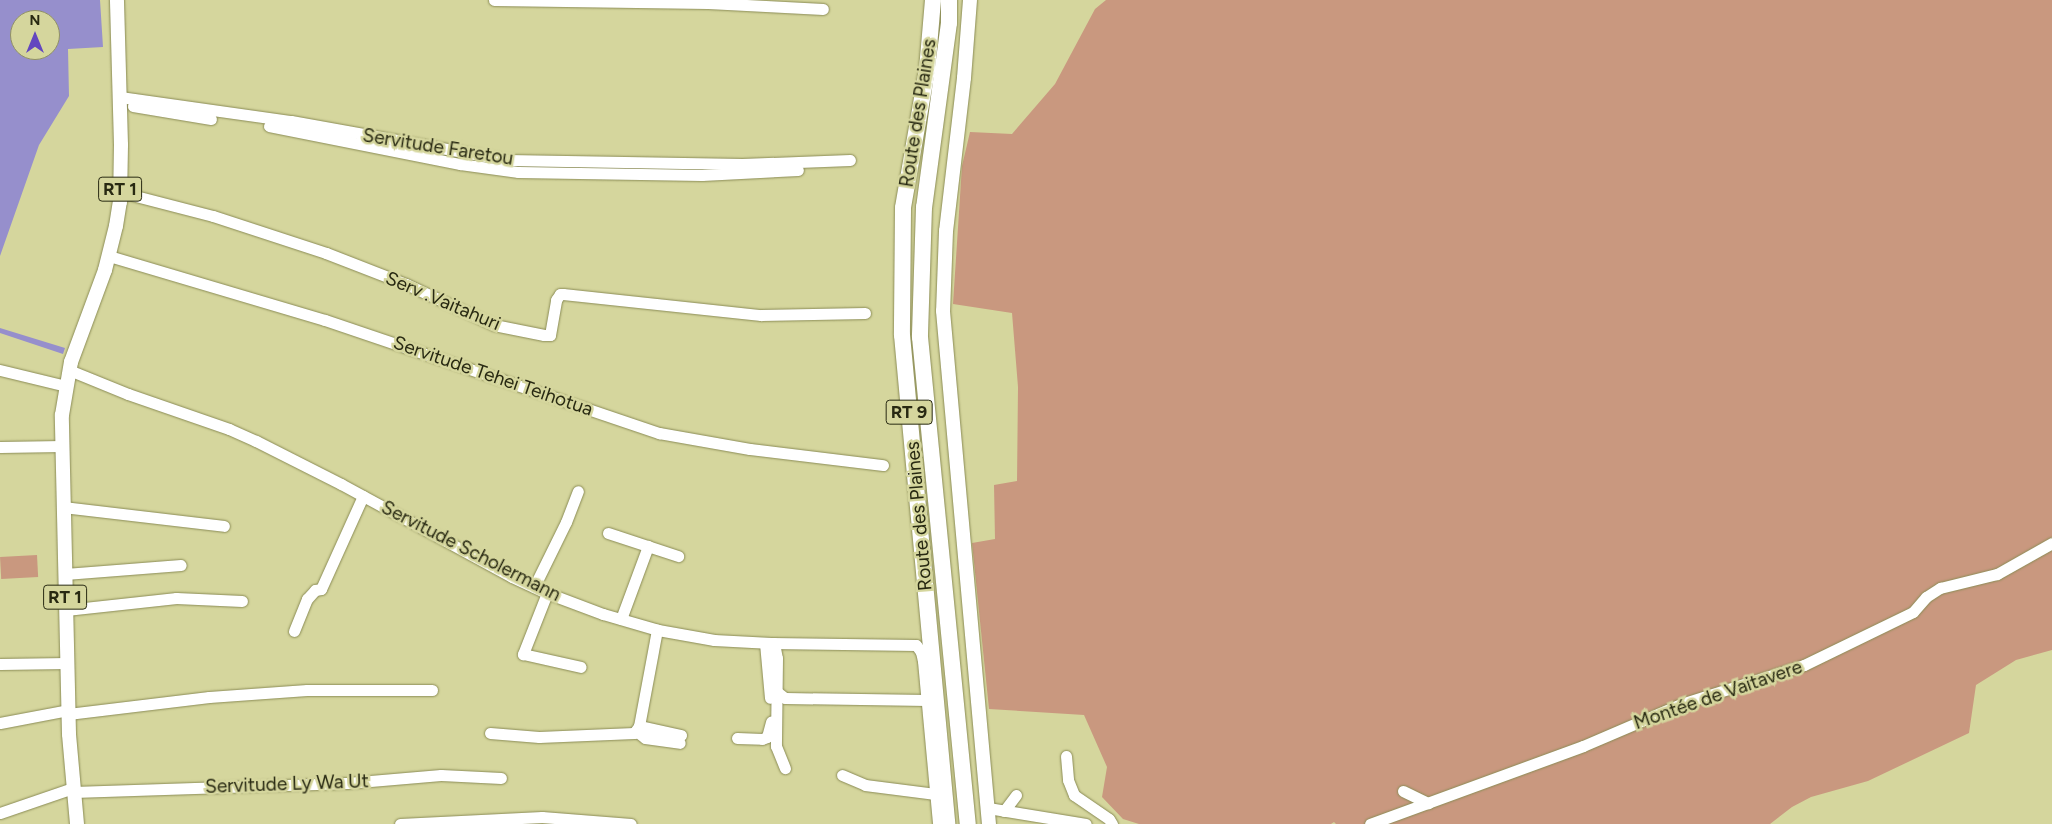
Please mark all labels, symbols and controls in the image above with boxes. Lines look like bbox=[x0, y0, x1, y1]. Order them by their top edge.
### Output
north arrow bbox=[10, 10, 60, 60]
text: N bbox=[30, 12, 40, 29]
street label: Route des Plaines bbox=[895, 37, 941, 189]
street label: Servitude Faretou bbox=[361, 124, 515, 170]
road number: RT 1 bbox=[98, 173, 142, 204]
street label: Serv .Vaitahuri bbox=[382, 267, 504, 335]
street label: Servitude Tehei Teihotua bbox=[390, 331, 596, 421]
road number: RT 9 bbox=[885, 397, 933, 428]
street label: Route des Plaines bbox=[901, 440, 937, 592]
street label: Servitude Scholermann bbox=[377, 496, 565, 606]
road number: RT 1 bbox=[42, 582, 88, 612]
street label: Montée de Vaitavere bbox=[1631, 655, 1805, 735]
street label: Servitude Ly Wa Ut bbox=[205, 770, 369, 798]

